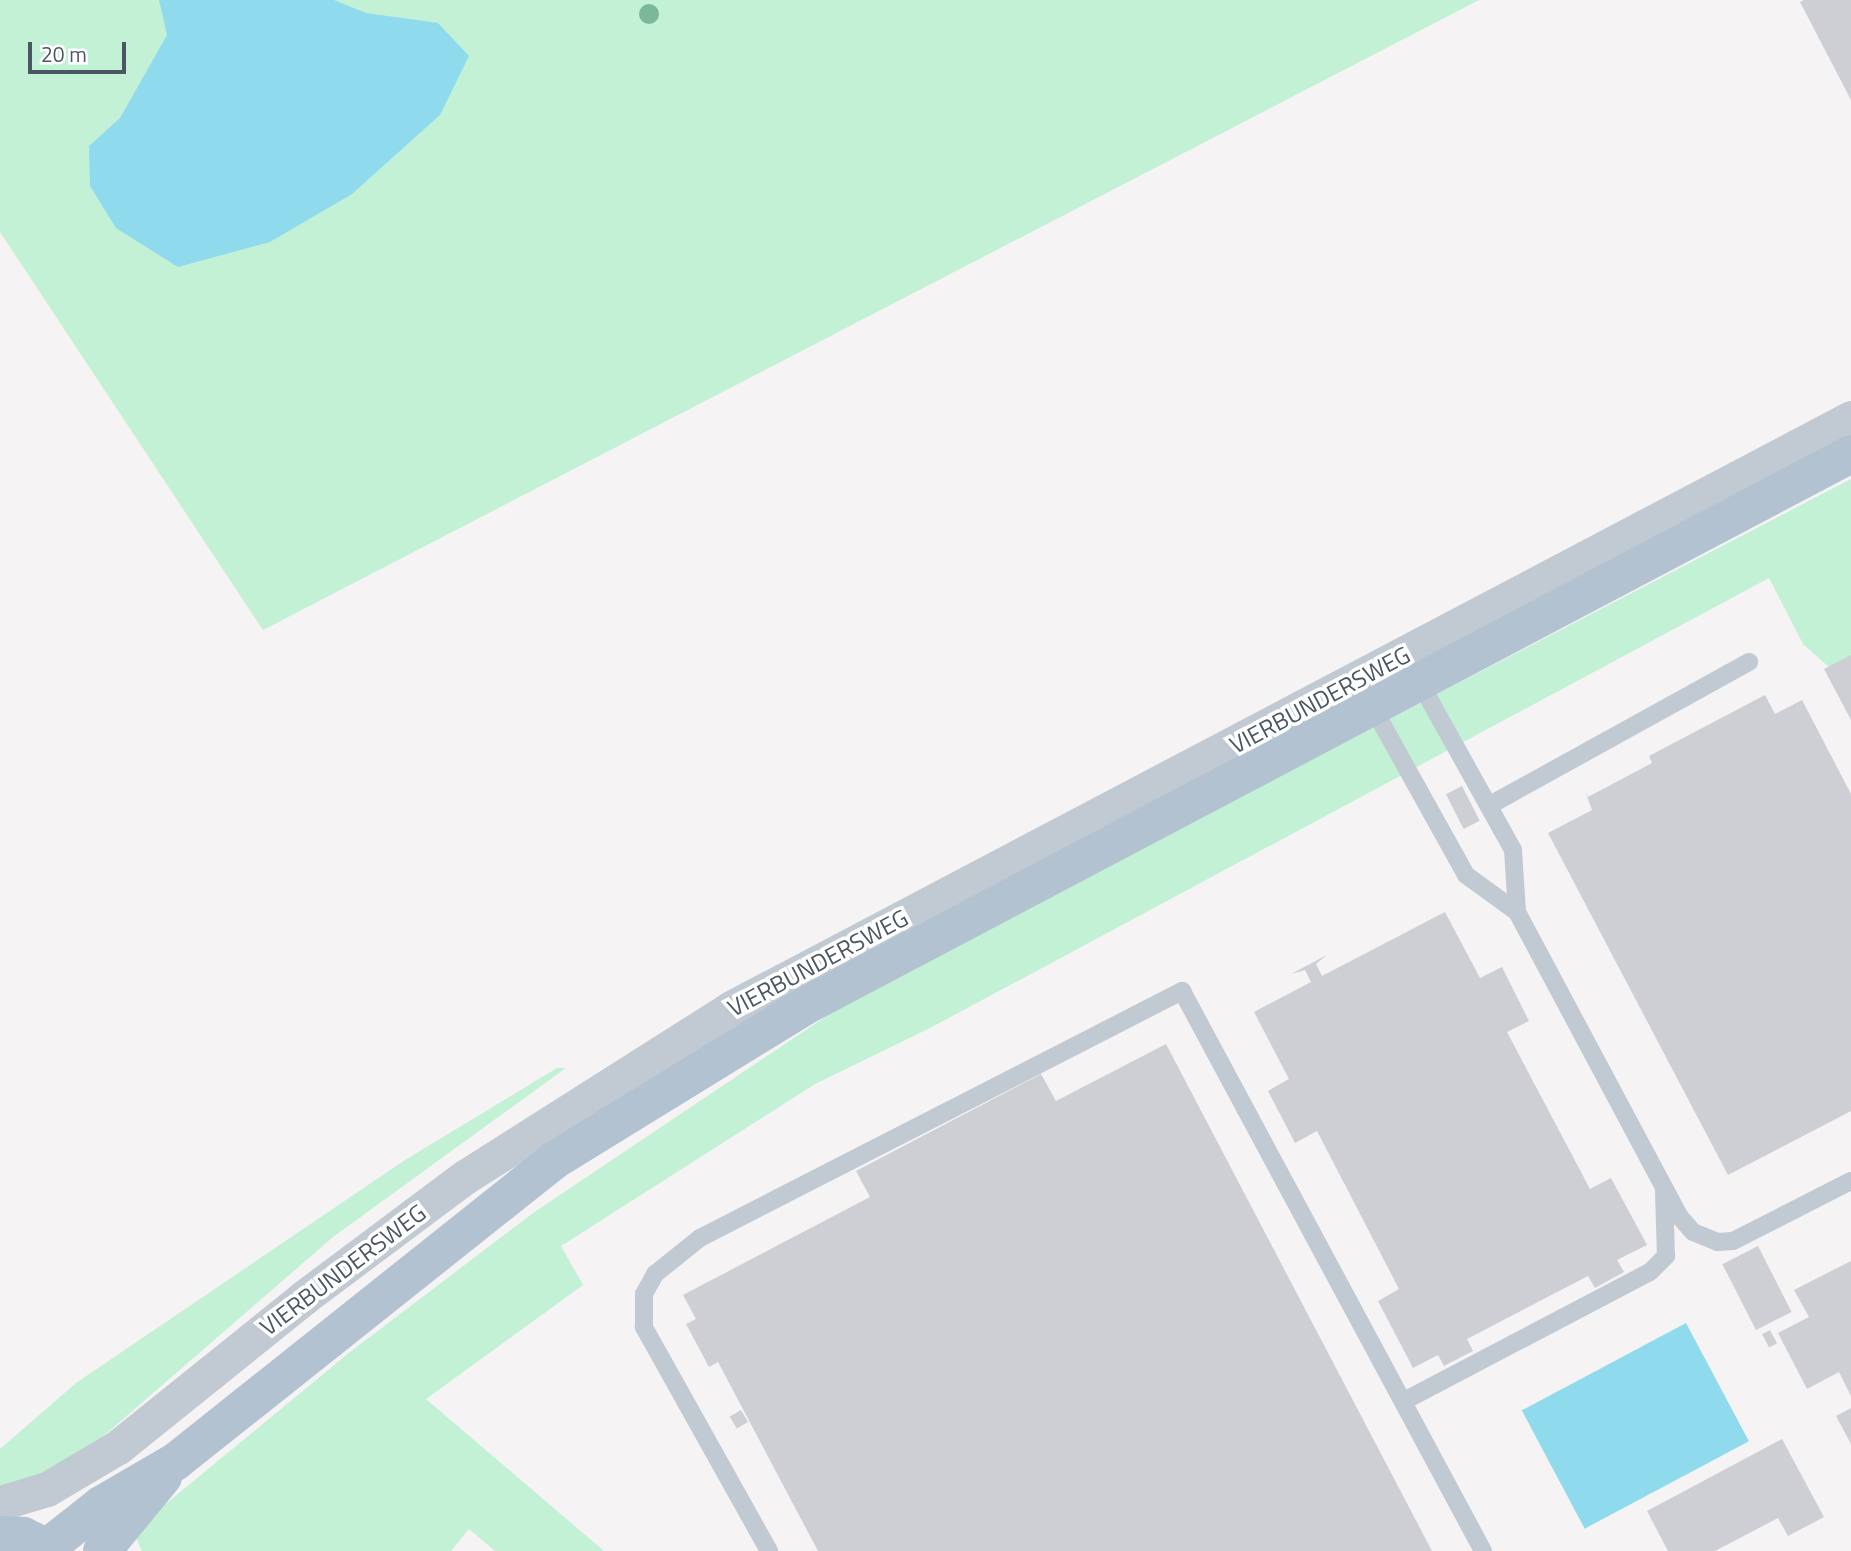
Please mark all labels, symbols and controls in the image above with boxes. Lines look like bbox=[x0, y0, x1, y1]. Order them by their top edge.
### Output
scale bar bbox=[32, 28, 130, 72]
text: 20 m bbox=[41, 38, 87, 70]
street label: VIERBUNDERSWEG bbox=[1225, 640, 1415, 760]
street label: VIERBUNDERSWEG bbox=[723, 903, 913, 1023]
street label: VIERBUNDERSWEG bbox=[254, 1198, 432, 1342]

